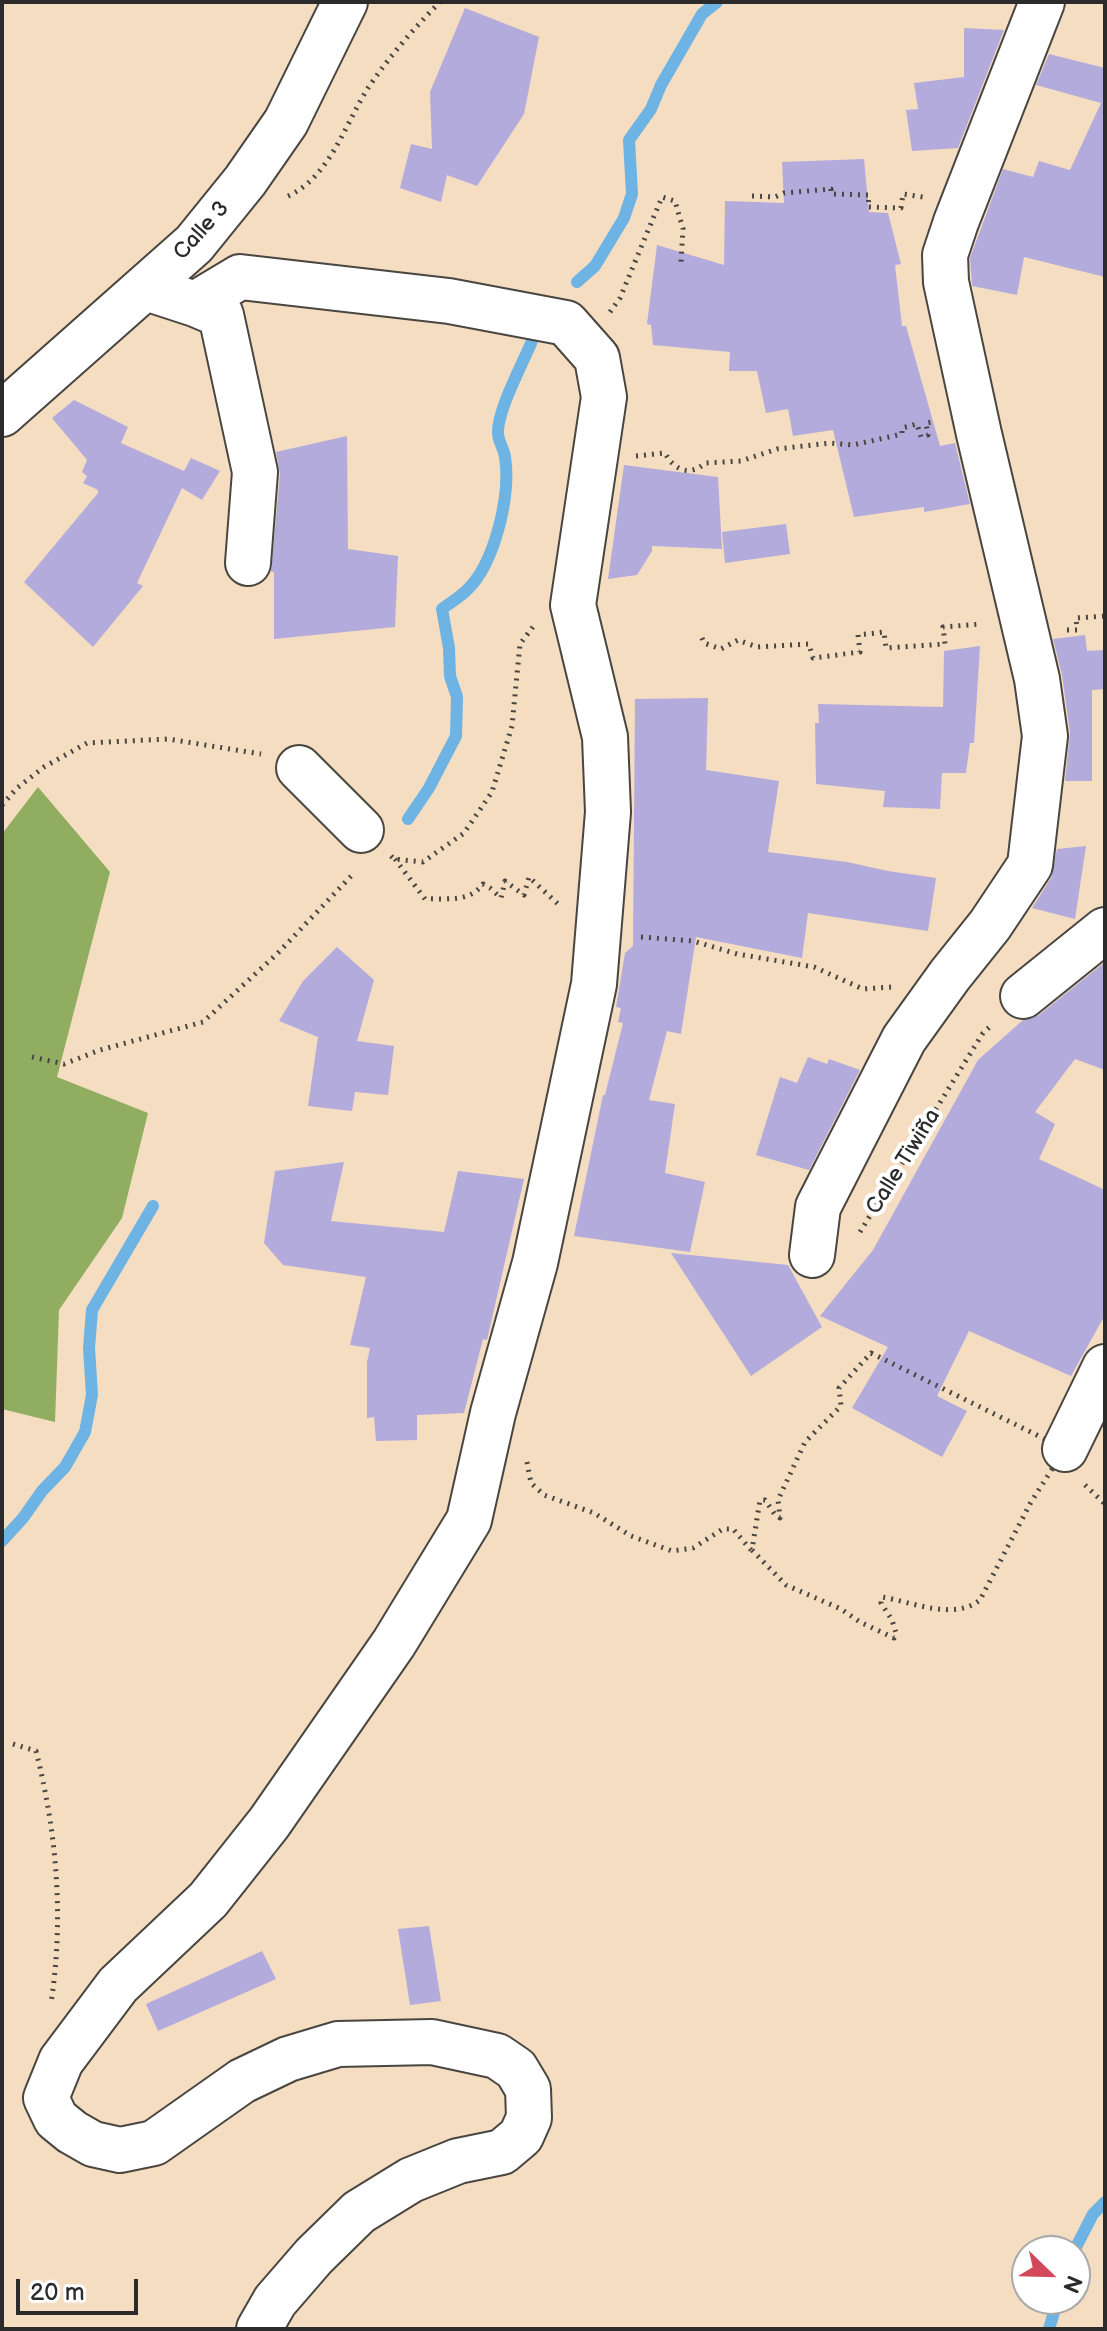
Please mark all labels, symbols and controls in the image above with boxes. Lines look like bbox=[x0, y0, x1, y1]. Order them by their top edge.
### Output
street label: Calle 3 bbox=[169, 196, 235, 266]
street label: Calle Tiwiña bbox=[861, 1105, 947, 1219]
north arrow bbox=[1011, 2235, 1091, 2315]
scale bar bbox=[20, 2263, 142, 2313]
text: N bbox=[1056, 2271, 1087, 2297]
text: 20 m bbox=[30, 2278, 85, 2307]

